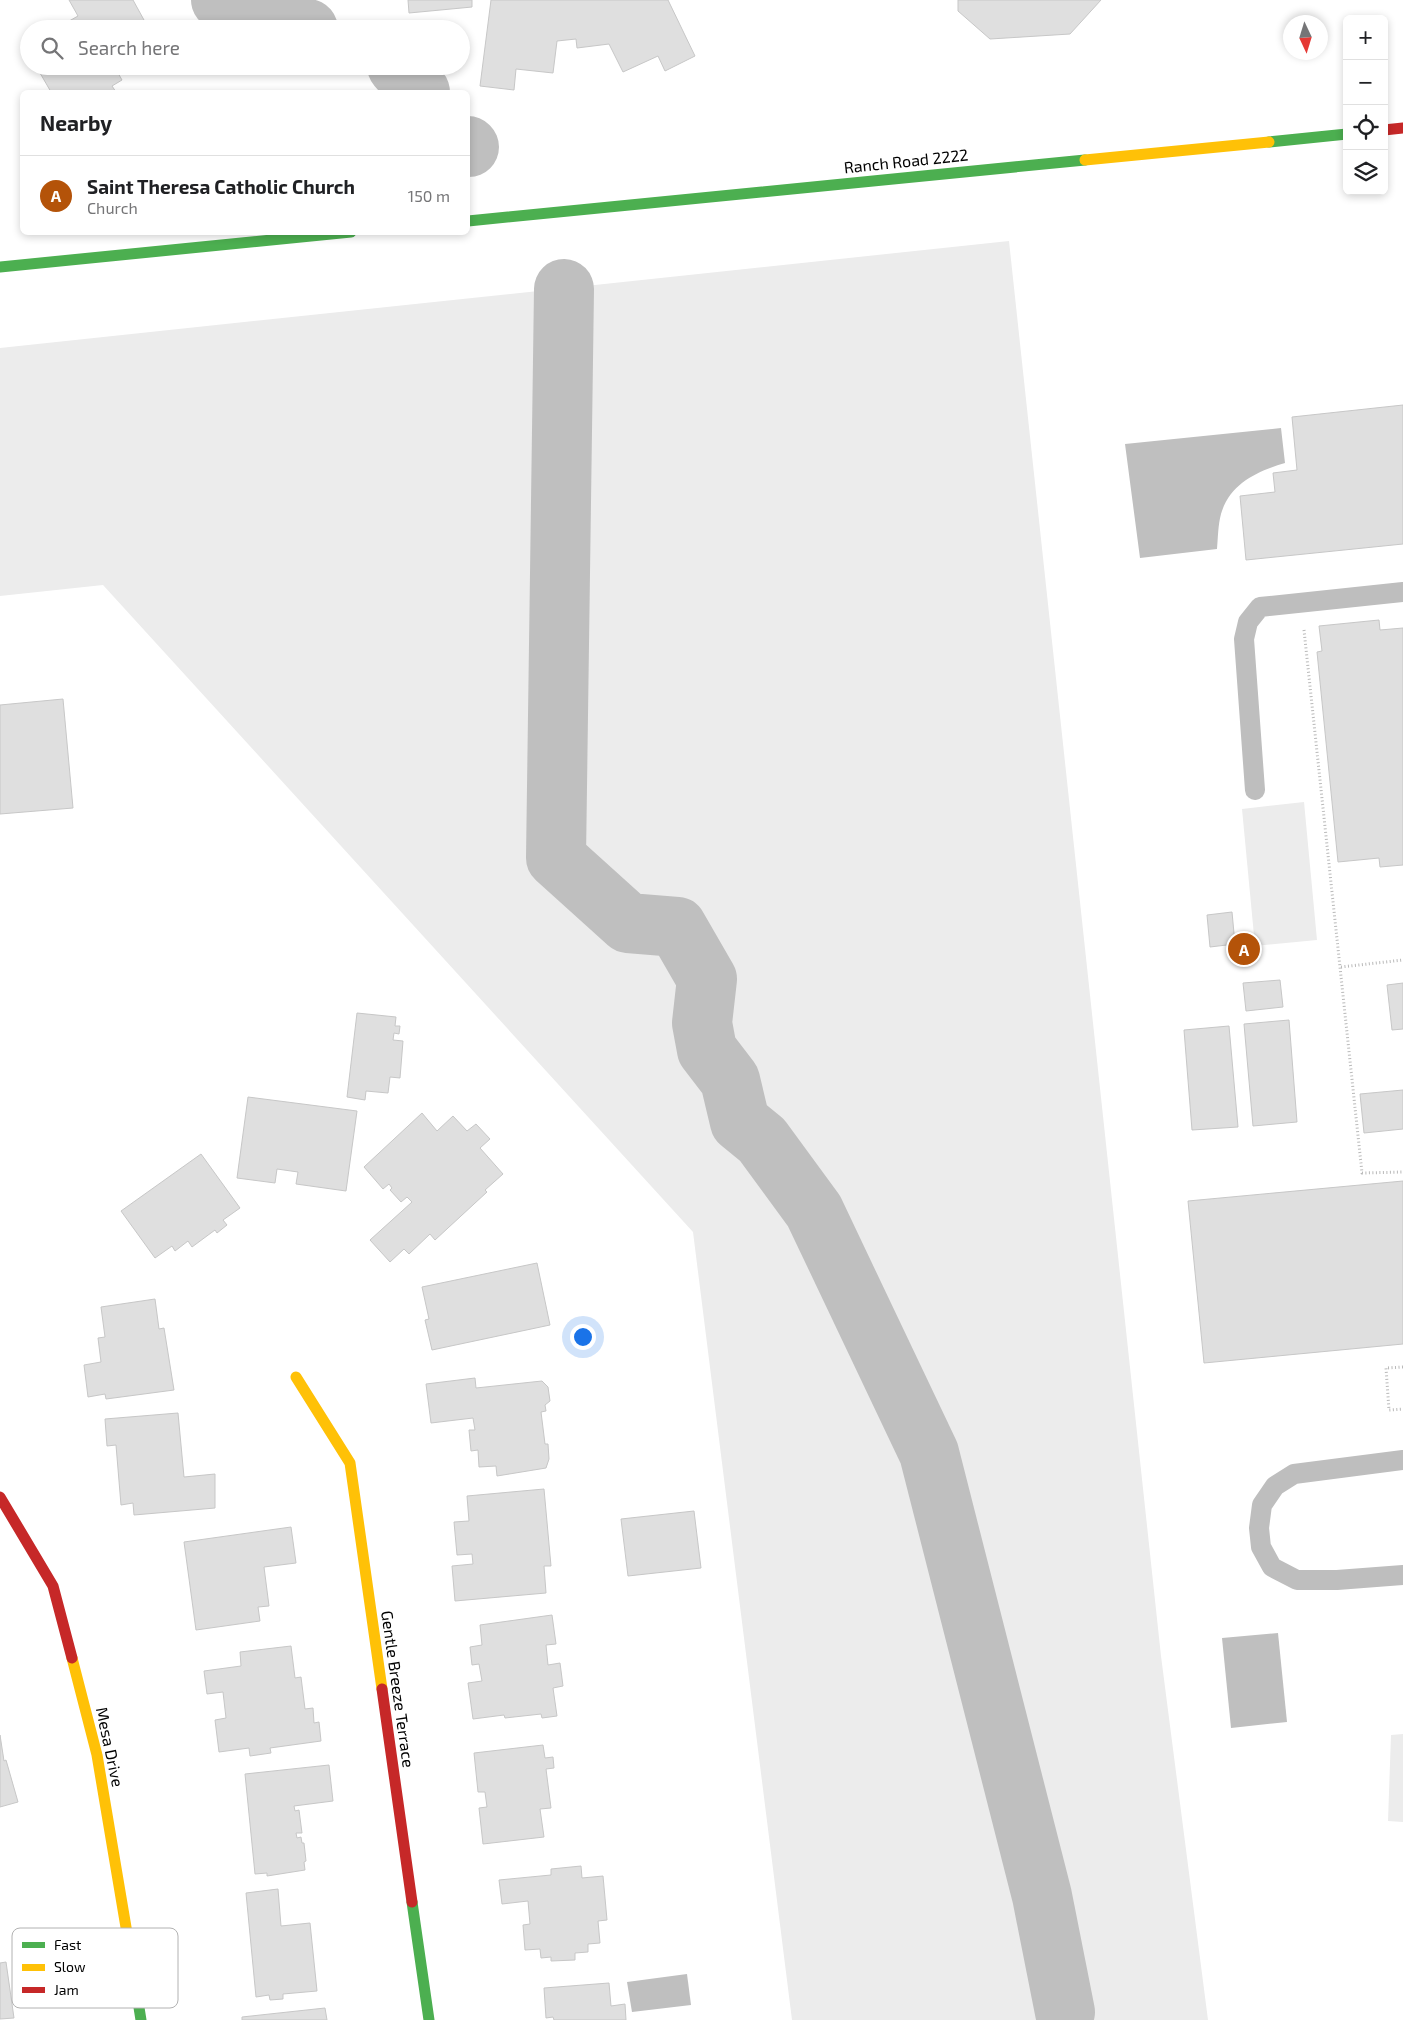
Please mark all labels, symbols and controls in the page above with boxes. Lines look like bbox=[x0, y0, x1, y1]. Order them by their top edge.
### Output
north arrow bbox=[1283, 15, 1328, 60]
map controls bbox=[1343, 15, 1388, 195]
button: + bbox=[1343, 15, 1388, 60]
search box bbox=[20, 20, 470, 75]
icon: search bbox=[38, 34, 66, 62]
text: Search here bbox=[78, 36, 180, 59]
button: − bbox=[1343, 60, 1388, 105]
button: locate bbox=[1343, 105, 1388, 150]
text: Nearby bbox=[40, 110, 112, 135]
street label: Ranch Road 2222 bbox=[843, 145, 969, 176]
button: layers bbox=[1343, 150, 1388, 195]
text: Saint Theresa Catholic Church bbox=[87, 175, 355, 198]
text: A bbox=[51, 186, 61, 205]
text: 150 m bbox=[408, 186, 450, 205]
text: Church bbox=[87, 198, 138, 217]
pin: A bbox=[1228, 930, 1260, 968]
your location bbox=[570, 1324, 596, 1350]
street label: Gentle Breeze Terrace bbox=[378, 1609, 419, 1769]
street label: Mesa Drive bbox=[93, 1705, 128, 1789]
legend bbox=[12, 1928, 178, 2008]
text: Fast bbox=[54, 1936, 81, 1953]
text: Slow bbox=[54, 1958, 86, 1975]
text: Jam bbox=[54, 1981, 79, 1998]

